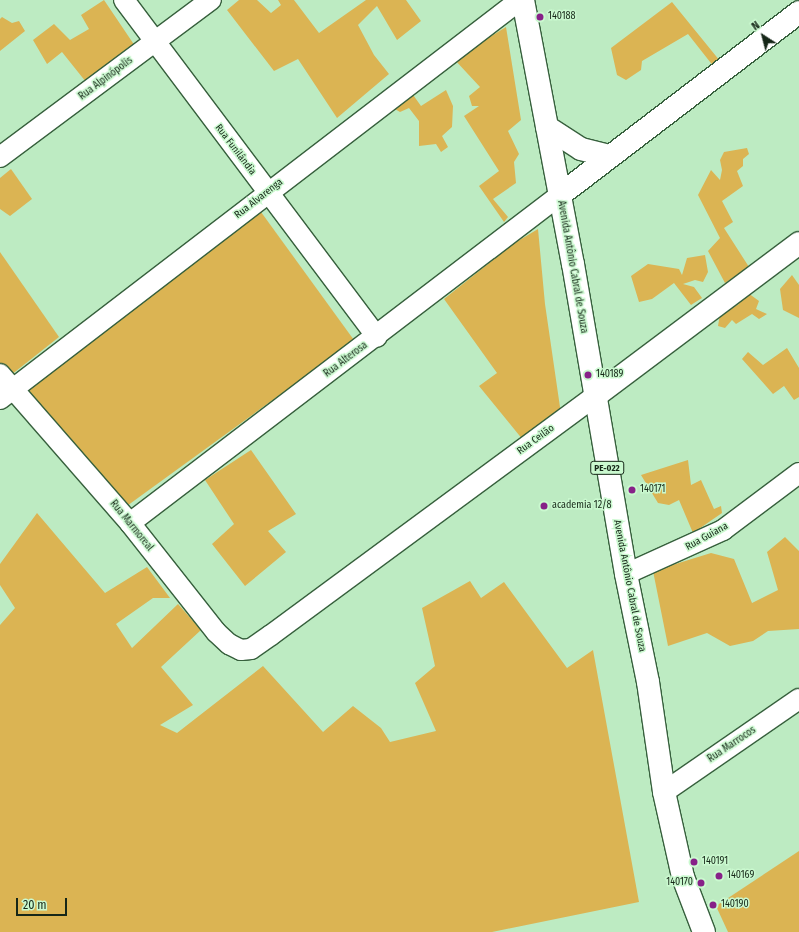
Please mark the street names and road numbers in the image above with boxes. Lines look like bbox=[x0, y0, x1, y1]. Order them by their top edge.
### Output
street label: Rua Alpinópolis bbox=[77, 55, 135, 103]
street label: Rua Funilândia bbox=[212, 122, 258, 178]
street label: Rua Alvarenga bbox=[233, 176, 285, 222]
street label: Avenida Antônio Cabral de Souza bbox=[554, 200, 590, 334]
street label: Rua Alterosa bbox=[322, 340, 370, 380]
street label: Rua Ceilão bbox=[515, 423, 557, 457]
road number: PE-022 bbox=[590, 461, 624, 475]
street label: Rua Marmoreal bbox=[107, 498, 155, 554]
street label: Avenida Antônio Cabral de Souza bbox=[610, 519, 648, 653]
street label: Rua Guiana bbox=[684, 520, 730, 554]
street label: Rua Marrocos bbox=[706, 725, 758, 765]

